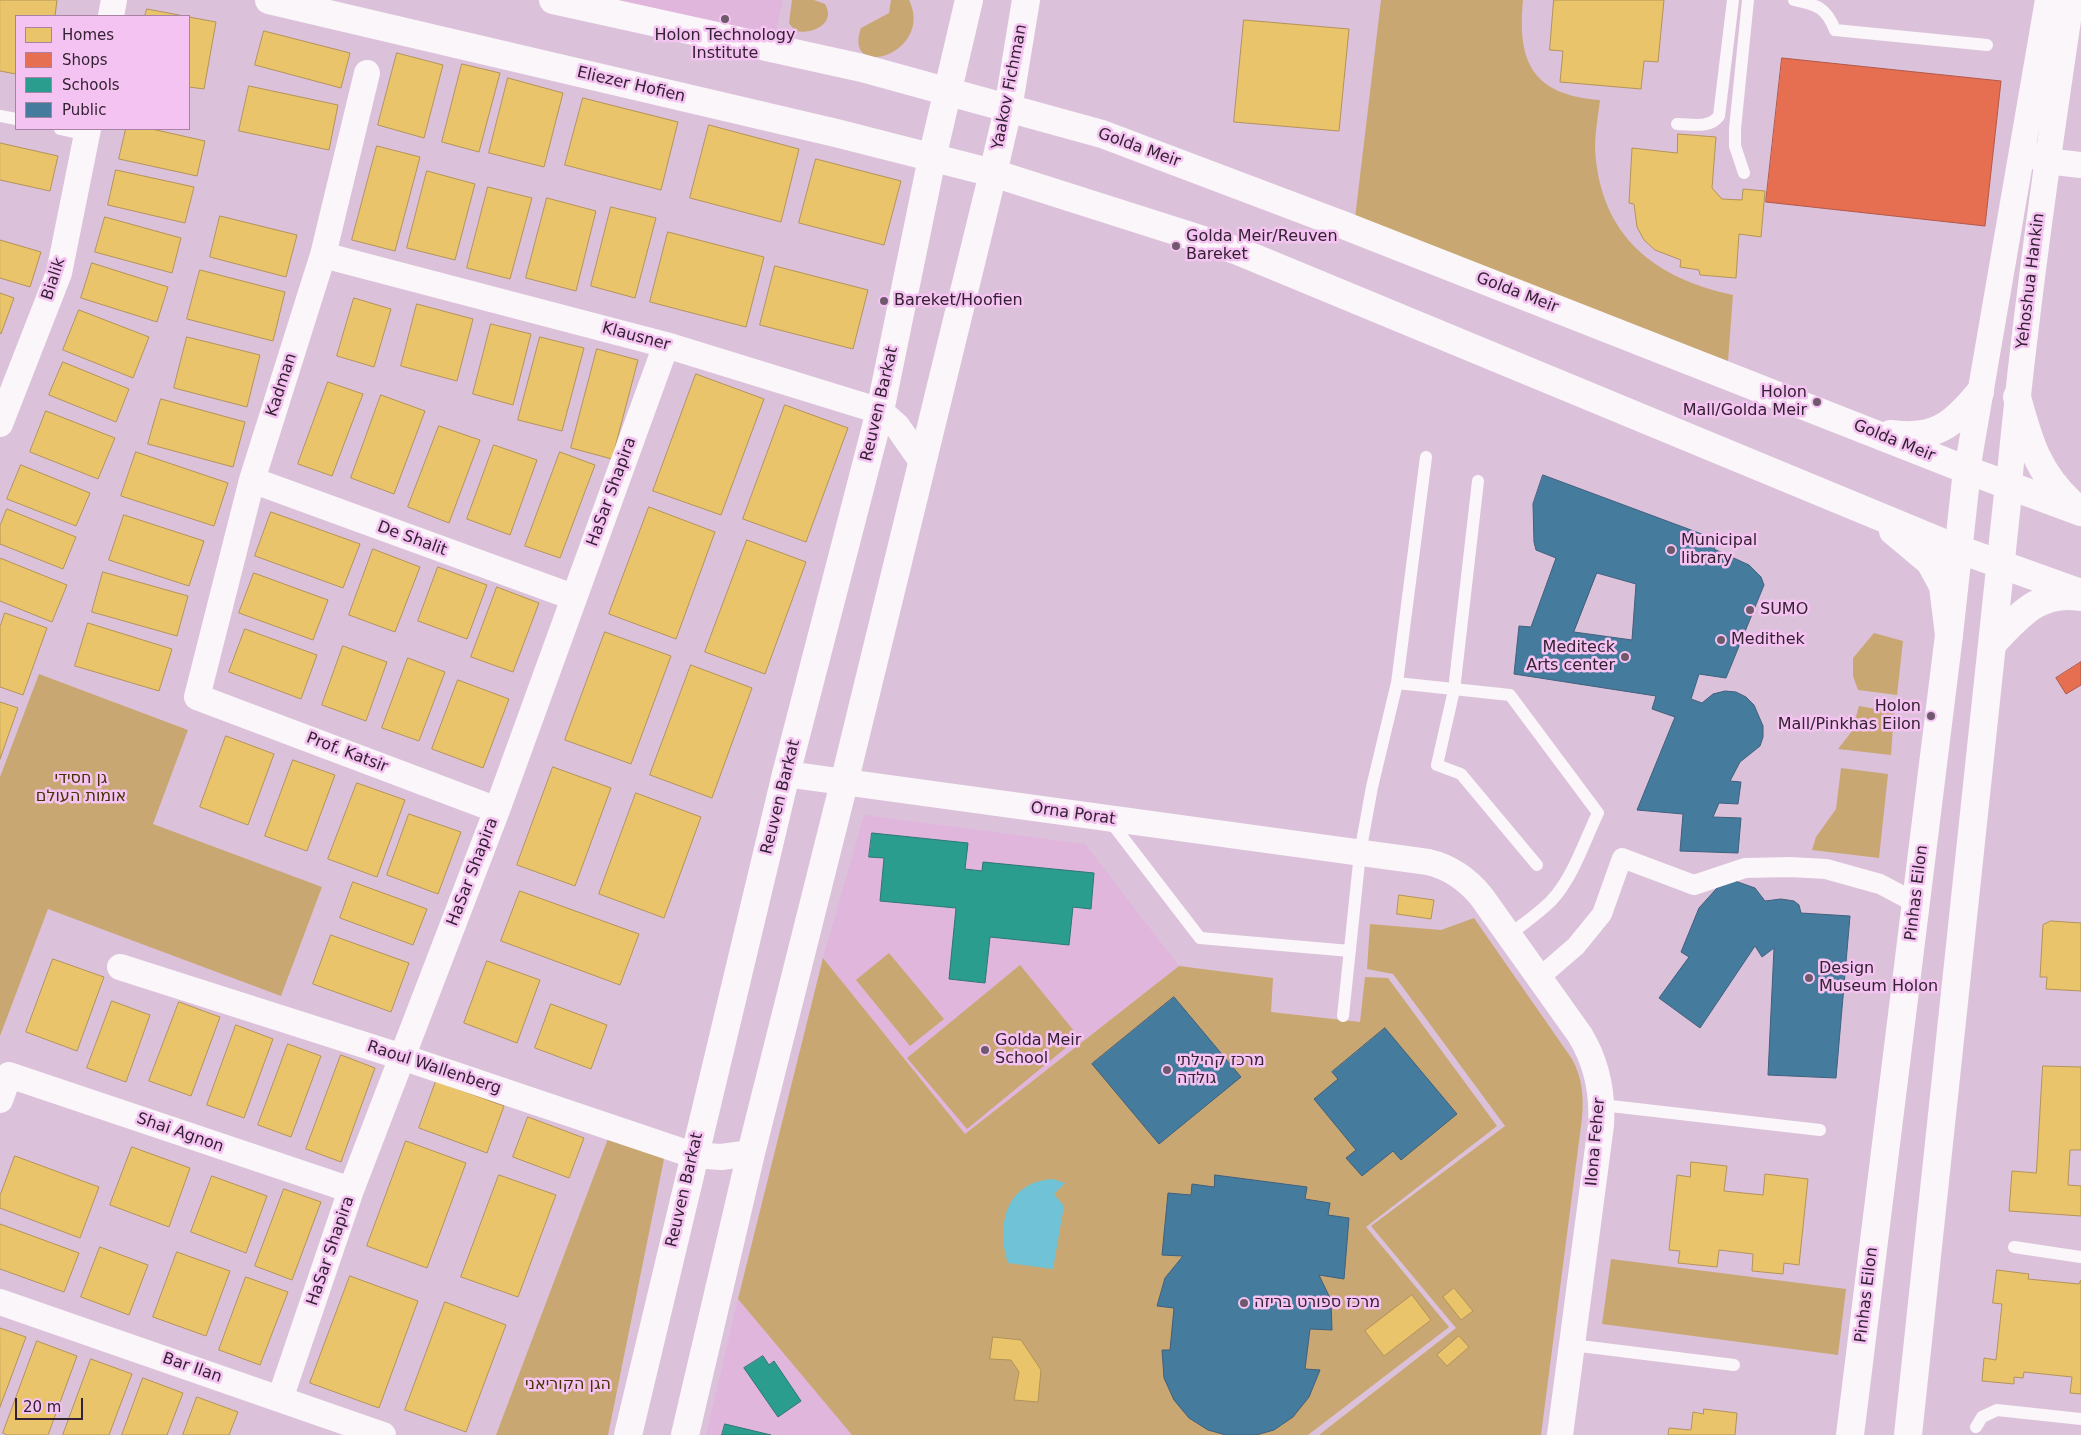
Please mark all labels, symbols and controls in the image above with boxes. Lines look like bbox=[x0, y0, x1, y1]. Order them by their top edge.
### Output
marker: Holon Technology Institute bbox=[719, 13, 731, 25]
legend bbox=[15, 15, 190, 130]
street label: Yaakov Fichman bbox=[988, 23, 1032, 151]
text: Homes bbox=[62, 26, 114, 44]
place label: Holon Technology Institute bbox=[655, 26, 795, 64]
text: Shops bbox=[62, 51, 108, 69]
street label: Eliezer Hofien bbox=[575, 63, 687, 107]
text: Schools bbox=[62, 76, 120, 94]
text: Public bbox=[62, 101, 106, 119]
street label: Golda Meir bbox=[1095, 124, 1183, 172]
street label: Yehoshua Hankin bbox=[2013, 212, 2049, 350]
place label: Golda Meir/Reuven Bareket bbox=[1186, 227, 1338, 265]
marker: Golda Meir/Reuven Bareket bbox=[1170, 240, 1182, 252]
street label: Bialik bbox=[38, 255, 70, 303]
street label: Golda Meir bbox=[1473, 269, 1561, 317]
place label: Bareket/Hoofien bbox=[894, 291, 1023, 311]
marker: Bareket/Hoofien bbox=[878, 295, 890, 307]
street label: Klausner bbox=[600, 319, 672, 355]
street label: Reuven Barkat bbox=[857, 345, 903, 463]
street label: Kadman bbox=[263, 351, 301, 419]
place label: Holon Mall/Golda Meir bbox=[1683, 383, 1807, 421]
marker: Holon Mall/Golda Meir bbox=[1811, 396, 1823, 408]
street label: Golda Meir bbox=[1850, 416, 1938, 466]
street label: HaSar Shapira bbox=[583, 435, 641, 549]
street label: De Shalit bbox=[375, 518, 449, 560]
place label: Municipal library bbox=[1681, 531, 1757, 569]
marker: Municipal library bbox=[1665, 544, 1677, 556]
place label: SUMO bbox=[1760, 600, 1808, 620]
marker: SUMO bbox=[1744, 604, 1756, 616]
place label: Medithek bbox=[1731, 630, 1805, 650]
marker: Medithek bbox=[1715, 634, 1727, 646]
place label: Mediteck Arts center bbox=[1526, 638, 1615, 676]
marker: Mediteck Arts center bbox=[1619, 651, 1631, 663]
place label: Holon Mall/Pinkhas Eilon bbox=[1778, 697, 1921, 735]
marker: Holon Mall/Pinkhas Eilon bbox=[1925, 710, 1937, 722]
street label: Prof. Katsir bbox=[304, 729, 390, 777]
street label: Reuven Barkat bbox=[757, 738, 805, 856]
park label: גן חסידי אומות העולם bbox=[36, 769, 126, 807]
street label: Orna Porat bbox=[1029, 799, 1117, 829]
street label: HaSar Shapira bbox=[444, 815, 502, 929]
street label: Pinhas Eilon bbox=[1902, 844, 1932, 942]
place label: Design Museum Holon bbox=[1819, 959, 1938, 997]
marker: Design Museum Holon bbox=[1803, 972, 1815, 984]
place label: Golda Meir School bbox=[995, 1031, 1081, 1069]
street label: Raoul Wallenberg bbox=[364, 1037, 504, 1099]
marker: Golda Meir School bbox=[979, 1044, 991, 1056]
place label: מרכז קהילתי גולדה bbox=[1177, 1051, 1265, 1089]
marker: מרכז קהילתי גולדה bbox=[1161, 1064, 1173, 1076]
street label: Ilona Feher bbox=[1583, 1097, 1609, 1187]
street label: Shai Agnon bbox=[134, 1109, 226, 1157]
street label: Reuven Barkat bbox=[662, 1131, 708, 1249]
street label: HaSar Shapira bbox=[303, 1194, 359, 1308]
street label: Pinhas Eilon bbox=[1852, 1246, 1882, 1344]
place label: מרכז ספורט בריזה bbox=[1254, 1293, 1380, 1313]
marker: מרכז ספורט בריזה bbox=[1238, 1297, 1250, 1309]
street label: Bar Ilan bbox=[160, 1349, 224, 1387]
park label: הגן הקוריאני bbox=[525, 1375, 611, 1395]
scale bar bbox=[18, 1388, 85, 1420]
text: 20 m bbox=[23, 1398, 61, 1416]

